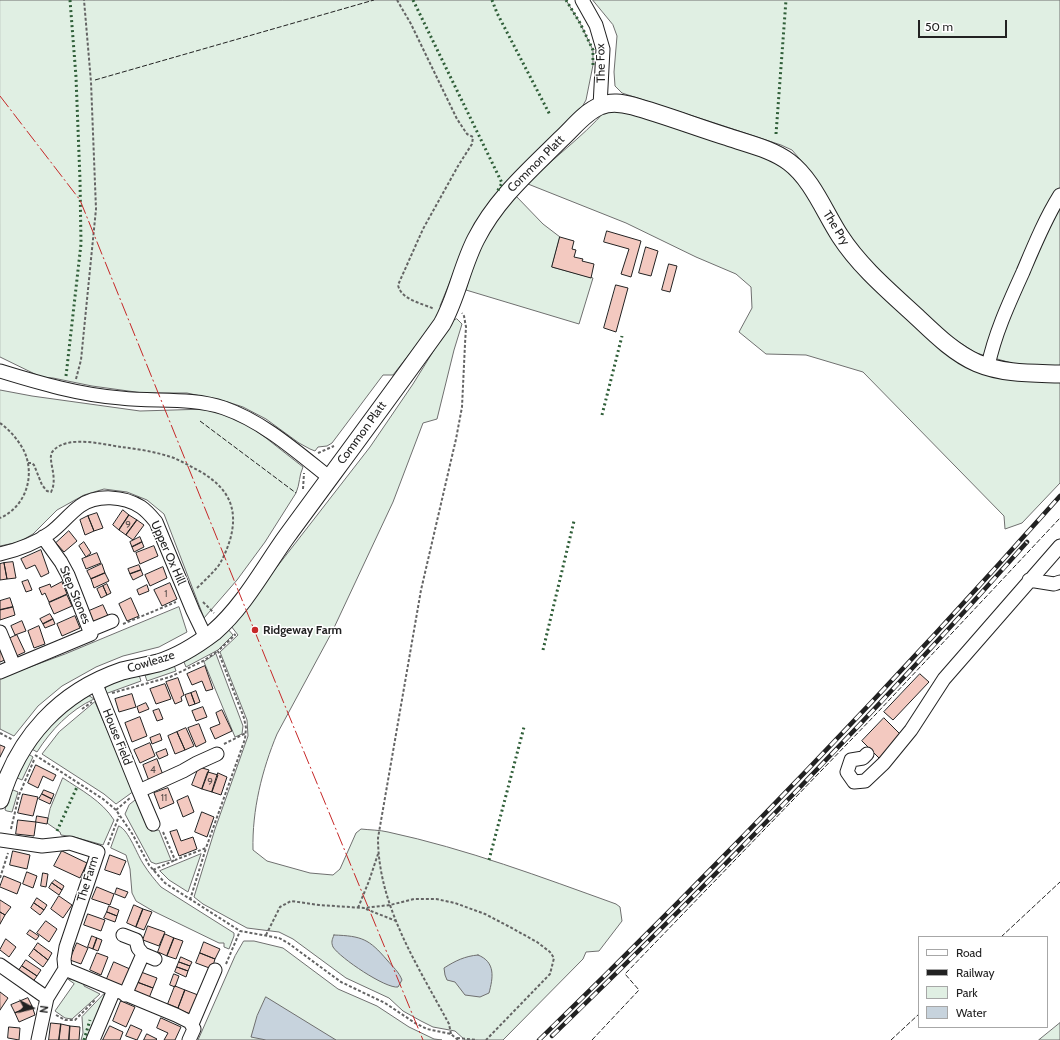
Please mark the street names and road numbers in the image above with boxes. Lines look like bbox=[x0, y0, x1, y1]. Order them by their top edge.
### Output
street label: The Fox bbox=[593, 43, 609, 83]
street label: Common Platt bbox=[505, 133, 567, 195]
street label: The Pry bbox=[820, 208, 852, 248]
street label: Common Platt bbox=[334, 399, 390, 467]
street label: Upper Ox Hill bbox=[147, 519, 189, 587]
street label: Step Stones bbox=[56, 564, 94, 626]
street label: Cowleaze bbox=[126, 648, 176, 676]
street label: House Field bbox=[99, 707, 135, 767]
street label: The Farm bbox=[74, 854, 102, 904]

